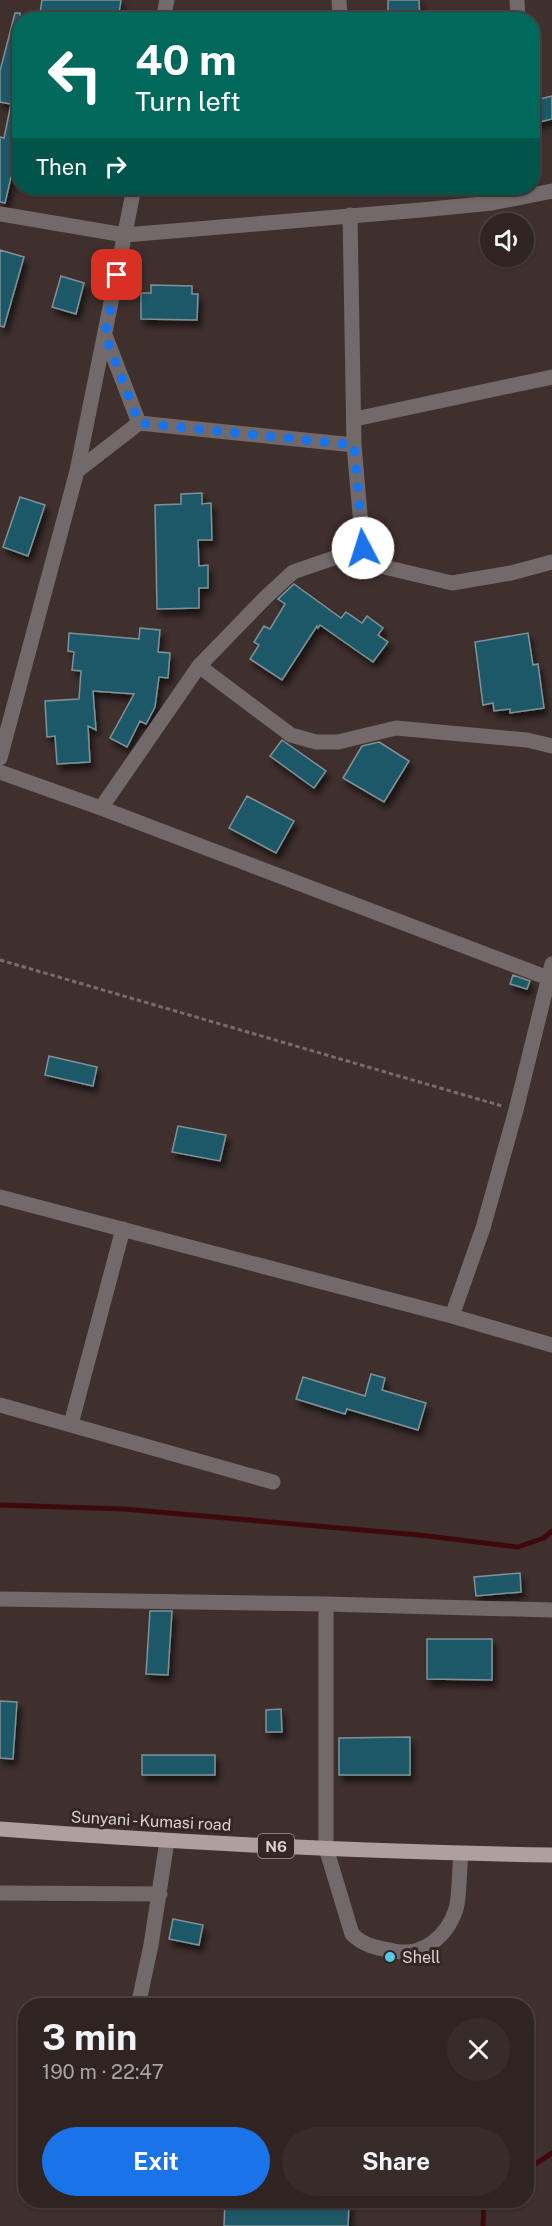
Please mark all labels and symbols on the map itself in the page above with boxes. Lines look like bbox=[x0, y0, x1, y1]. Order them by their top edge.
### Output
pin bbox=[91, 249, 142, 300]
position arrow bbox=[331, 516, 395, 580]
street label: Sunyani - Kumasi road bbox=[70, 1807, 232, 1835]
road number: N6 bbox=[258, 1834, 294, 1858]
place label: Shell bbox=[402, 1948, 441, 1967]
marker: Shell bbox=[383, 1950, 397, 1964]

